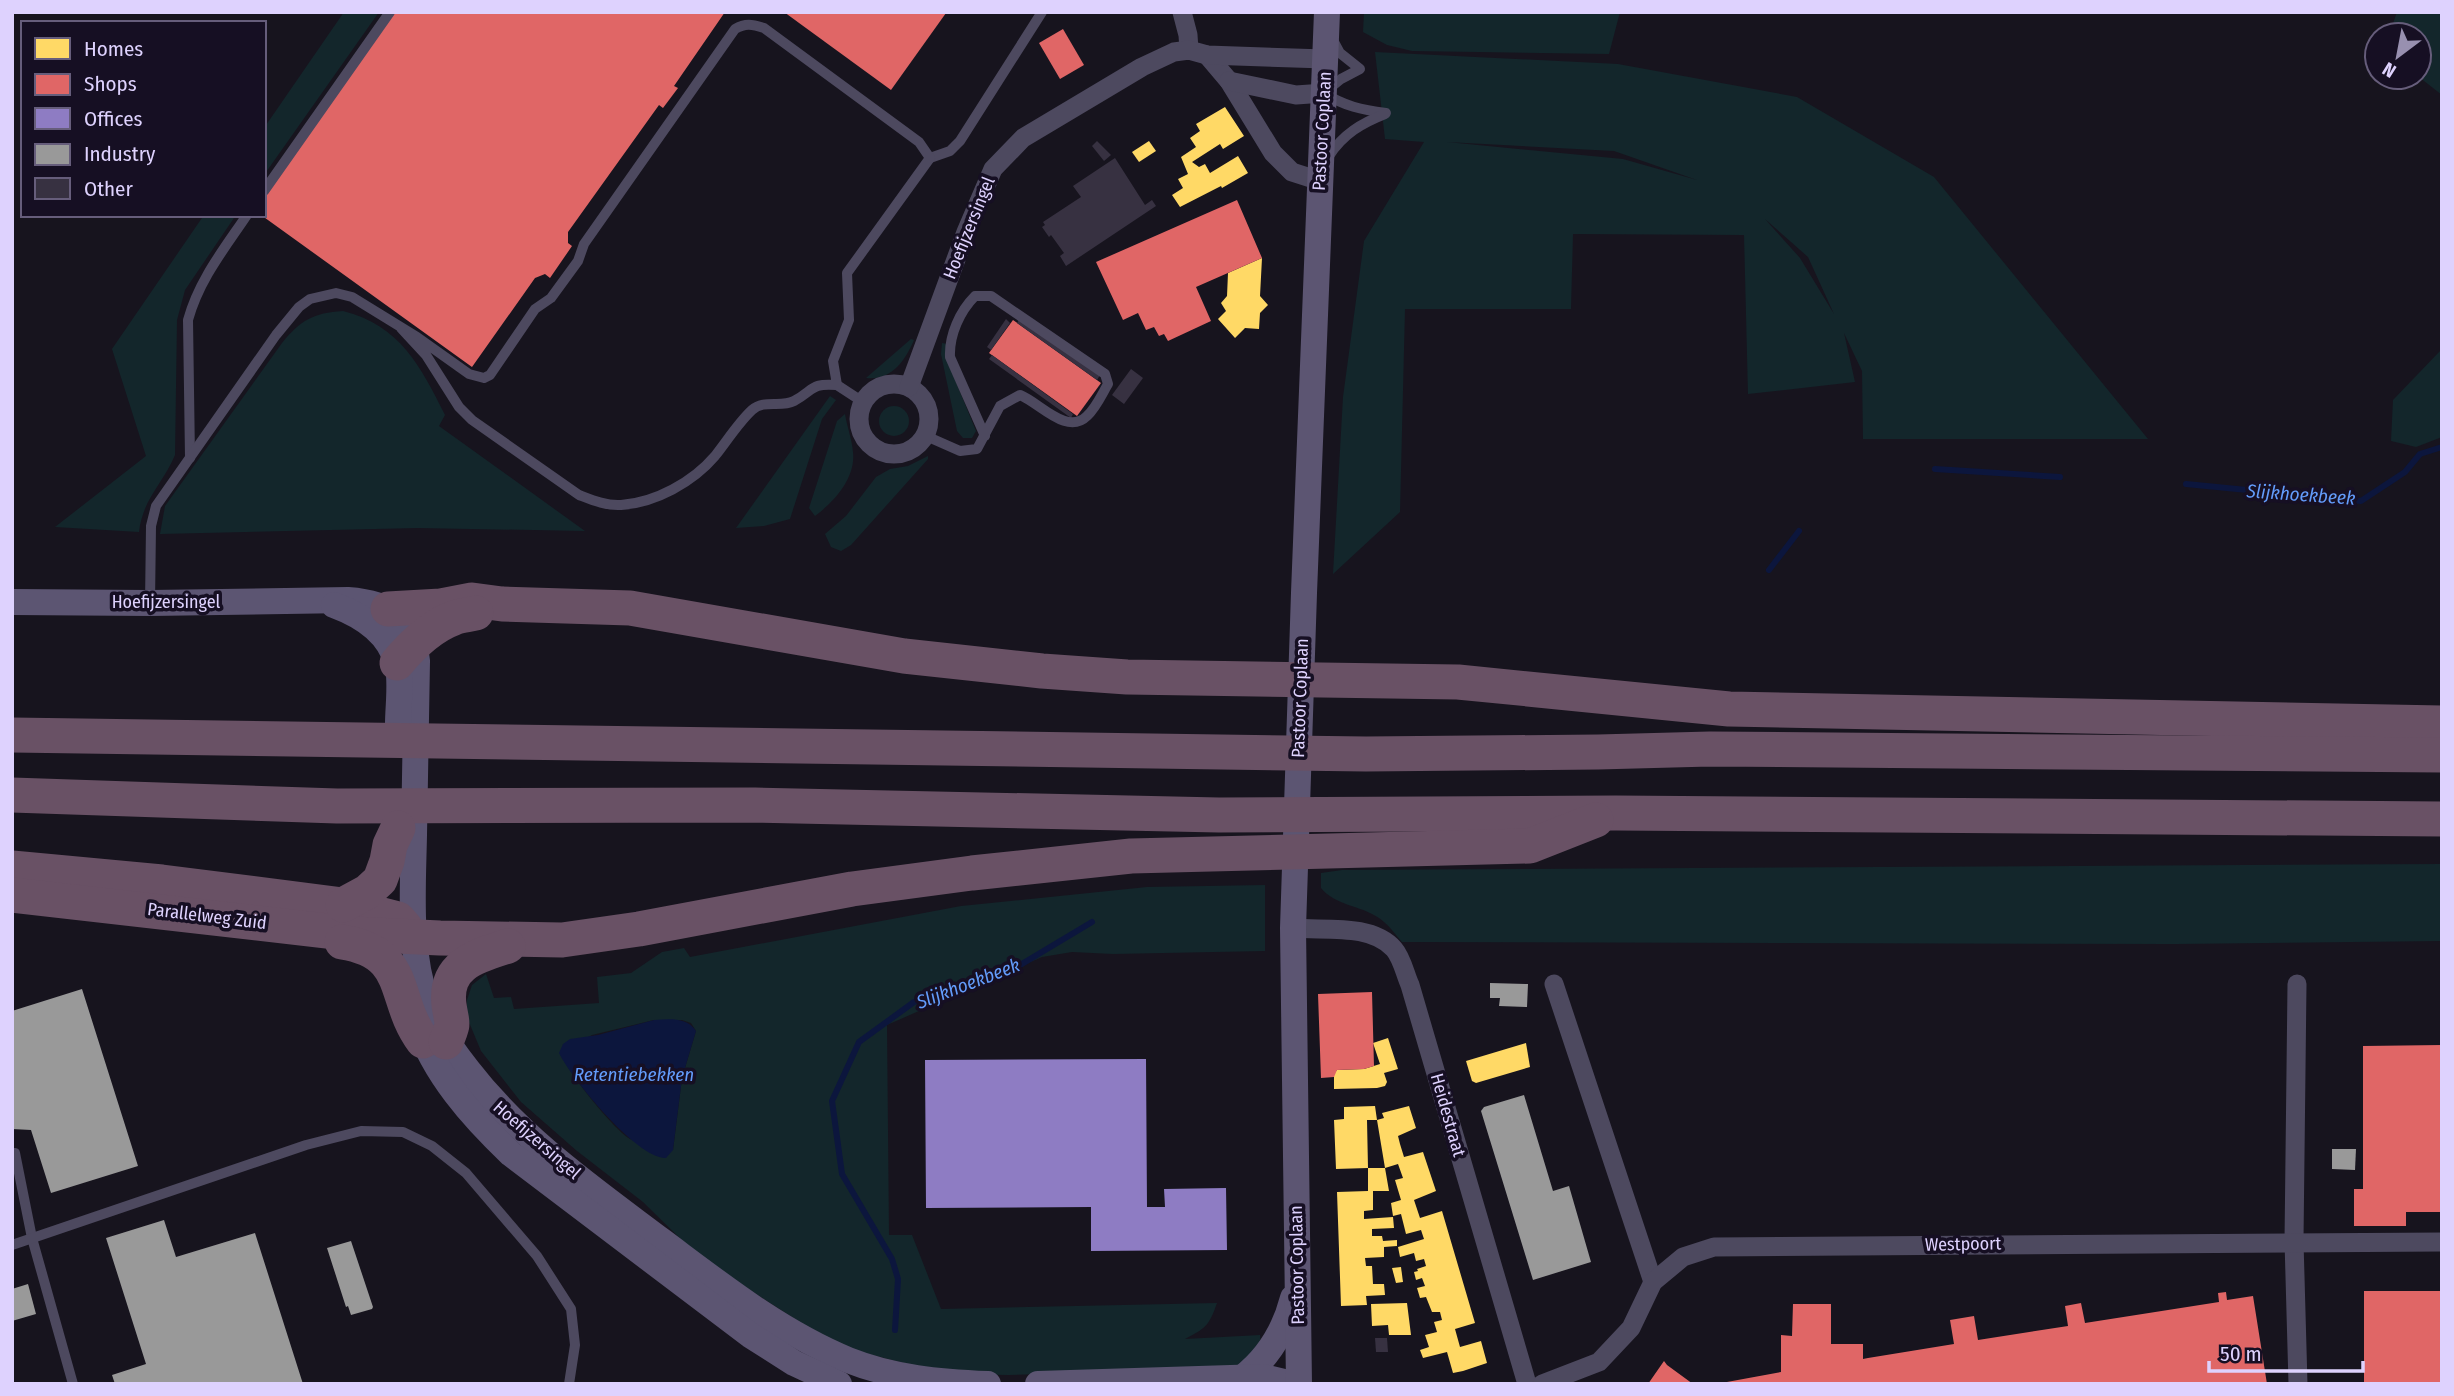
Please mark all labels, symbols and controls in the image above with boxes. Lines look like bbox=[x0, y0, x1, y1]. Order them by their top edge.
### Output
legend bbox=[21, 21, 266, 217]
north arrow bbox=[2363, 21, 2433, 91]
text: Homes bbox=[84, 36, 143, 62]
text: N bbox=[2378, 57, 2400, 83]
text: Shops bbox=[84, 71, 137, 97]
street label: Pastoor Coplaan bbox=[1308, 71, 1336, 191]
text: Offices bbox=[84, 106, 143, 132]
text: Industry bbox=[84, 141, 156, 167]
street label: Hoefijzersingel bbox=[938, 173, 1000, 282]
text: Other bbox=[84, 176, 133, 202]
water label: Slijkhoekbeek bbox=[2245, 479, 2356, 510]
street label: Hoefijzersingel bbox=[112, 591, 221, 613]
street label: Pastoor Coplaan bbox=[1287, 638, 1313, 758]
street label: Parallelweg Zuid bbox=[146, 898, 268, 934]
water label: Slijkhoekbeek bbox=[912, 953, 1023, 1014]
water label: Retentiebekken bbox=[574, 1063, 694, 1086]
street label: Heidestraat bbox=[1426, 1071, 1470, 1159]
street label: Hoefijzersingel bbox=[489, 1096, 585, 1184]
street label: Pastoor Coplaan bbox=[1285, 1205, 1309, 1325]
street label: Westpoort bbox=[1925, 1232, 2002, 1256]
scale bar bbox=[2209, 1330, 2363, 1374]
text: 50 m bbox=[2220, 1341, 2262, 1367]

